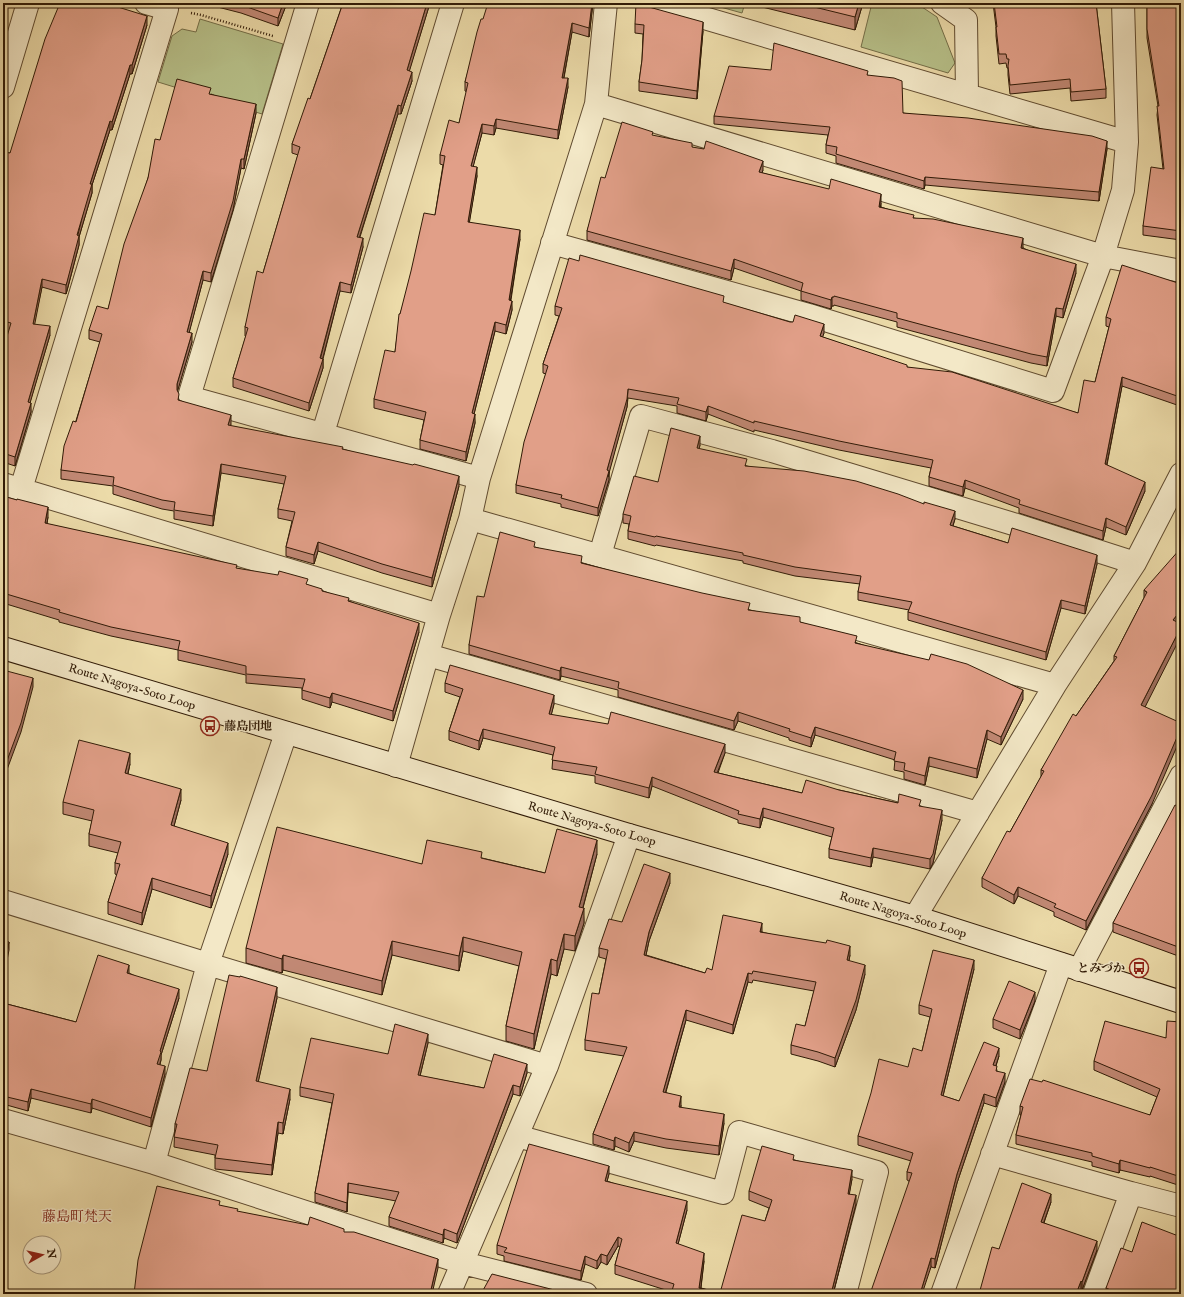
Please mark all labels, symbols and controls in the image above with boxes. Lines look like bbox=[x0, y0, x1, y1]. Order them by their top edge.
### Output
street label: Route Nagoya-Soto Loop bbox=[66, 660, 198, 715]
bus stop icon: 藤島団地 bbox=[199, 715, 221, 737]
place label: 藤島団地 bbox=[224, 719, 272, 734]
street label: Route Nagoya-Soto Loop bbox=[526, 799, 658, 851]
street label: Route Nagoya-Soto Loop bbox=[837, 888, 969, 943]
bus stop icon: とみづか bbox=[1128, 957, 1150, 979]
place label: とみづか bbox=[1077, 961, 1125, 976]
district label: 藤島町梵天 bbox=[42, 1208, 112, 1226]
north arrow bbox=[22, 1235, 62, 1275]
text: N bbox=[43, 1247, 59, 1260]

